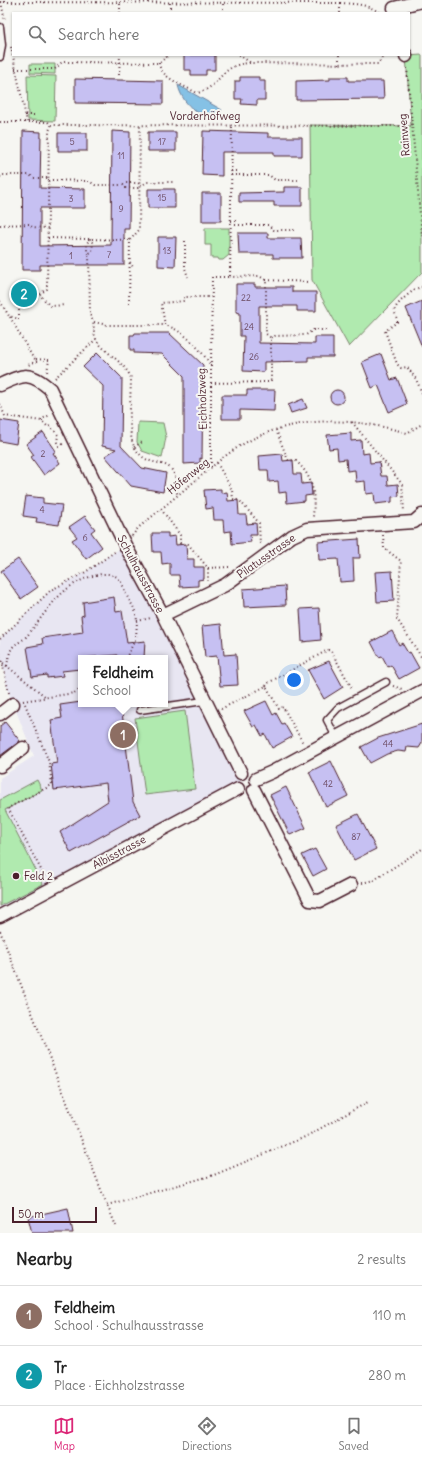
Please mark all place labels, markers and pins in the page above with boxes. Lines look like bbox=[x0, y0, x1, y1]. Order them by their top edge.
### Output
pin: 2 bbox=[11, 279, 37, 309]
pin: 1 bbox=[110, 720, 136, 750]
place label: Feld 2 bbox=[24, 869, 53, 883]
marker: Feld 2 bbox=[11, 871, 21, 881]

